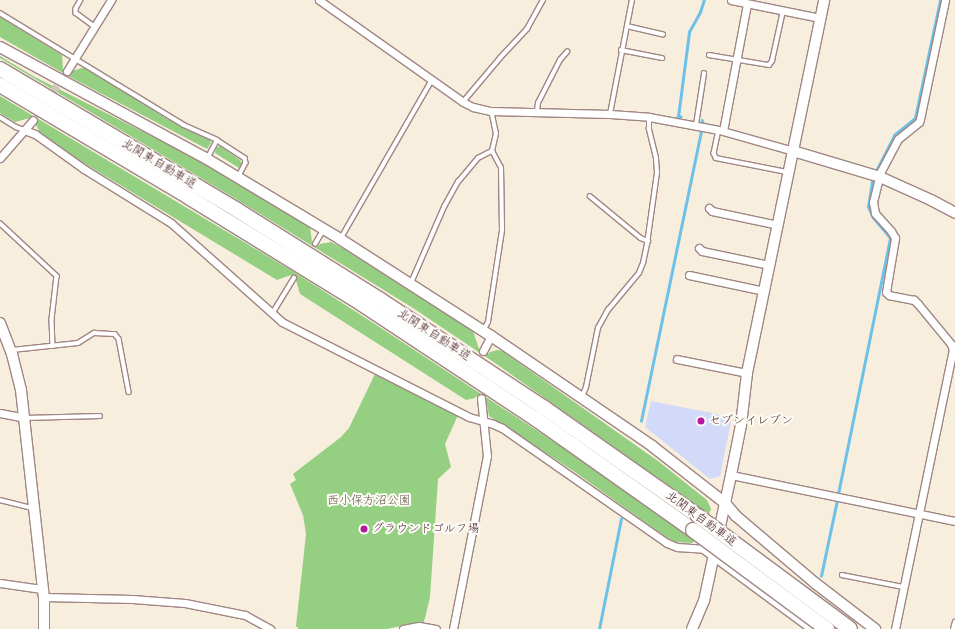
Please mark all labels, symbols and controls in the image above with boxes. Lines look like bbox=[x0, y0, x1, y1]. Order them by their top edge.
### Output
street label: 北関東自動車道 bbox=[119, 136, 199, 192]
street label: 北関東自動車道 bbox=[395, 306, 473, 364]
place label: セブンイレブン bbox=[709, 414, 793, 428]
marker: セブンイレブン bbox=[696, 416, 706, 426]
street label: 北関東自動車道 bbox=[663, 488, 739, 550]
park label: 西小保方沼公園 bbox=[327, 494, 411, 508]
place label: グラウンドゴルフ場 bbox=[372, 522, 480, 536]
marker: グラウンドゴルフ場 bbox=[359, 524, 369, 534]

